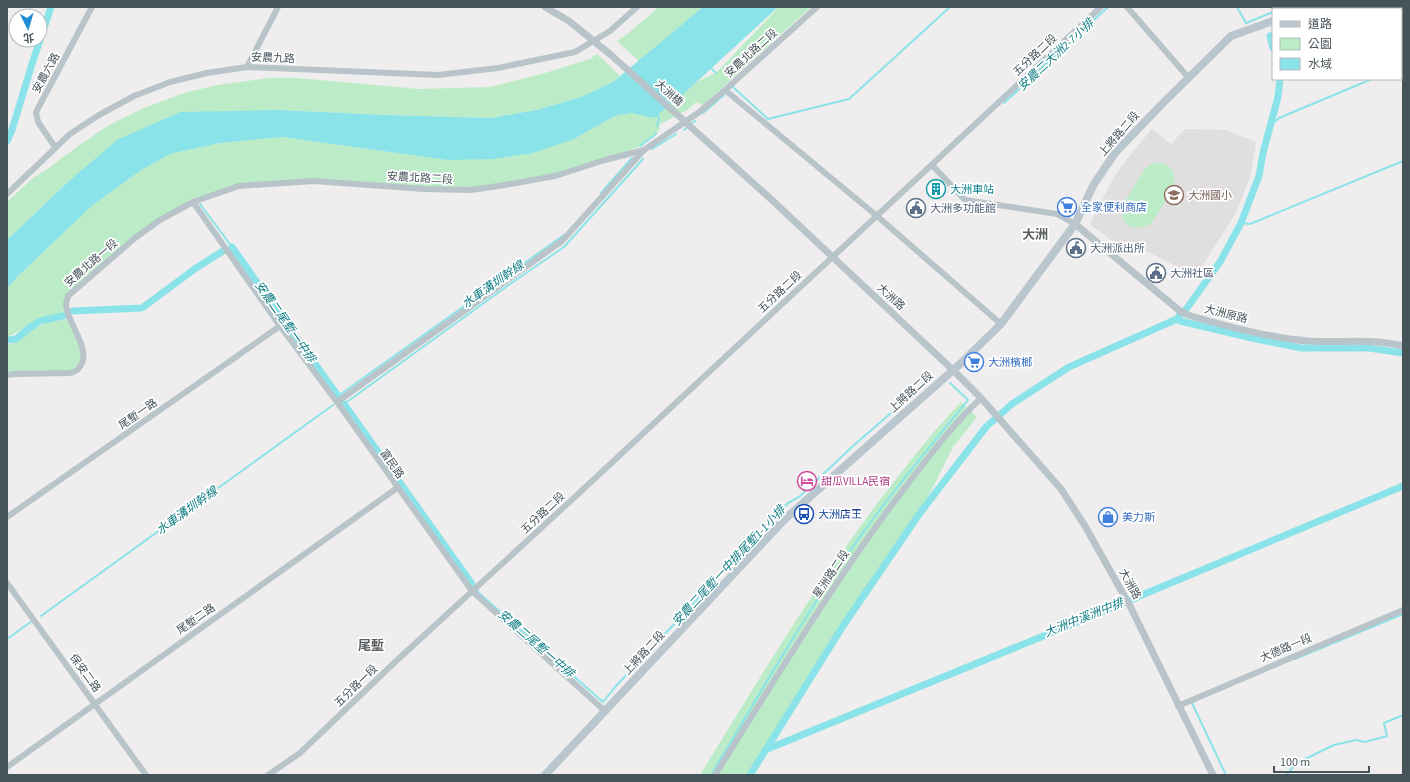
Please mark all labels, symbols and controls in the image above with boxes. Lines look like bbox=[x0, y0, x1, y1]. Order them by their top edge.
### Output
north arrow bbox=[8, 8, 48, 48]
legend bbox=[1272, 8, 1402, 80]
water label: 安農二大洲2-7小排 bbox=[1014, 14, 1100, 95]
text: 道路 bbox=[1308, 16, 1332, 33]
street label: 安農北路二段 bbox=[721, 25, 781, 81]
text: 北 bbox=[23, 30, 35, 45]
street label: 五分路二段 bbox=[1010, 31, 1060, 79]
text: 公園 bbox=[1308, 36, 1332, 53]
street label: 安農六路 bbox=[29, 50, 63, 96]
street label: 安農九路 bbox=[251, 50, 295, 66]
text: 水域 bbox=[1308, 56, 1332, 73]
street label: 大洲橋 bbox=[652, 76, 686, 110]
street label: 上將路二段 bbox=[1095, 108, 1143, 160]
street label: 安農北路二段 bbox=[387, 169, 453, 187]
building icon: 大洲車站 bbox=[925, 178, 947, 200]
place label: 大洲車站 bbox=[950, 182, 994, 197]
school or university icon: 大洲國小 bbox=[1163, 184, 1185, 206]
place label: 大洲國小 bbox=[1188, 188, 1232, 203]
supermarket icon: 全家便利商店 bbox=[1056, 196, 1078, 218]
public building icon: 大洲多功能館 bbox=[905, 197, 927, 219]
place label: 全家便利商店 bbox=[1081, 200, 1147, 215]
place label: 大洲多功能館 bbox=[930, 201, 996, 216]
district label: 大洲 bbox=[1022, 226, 1048, 244]
street label: 安農北路一段 bbox=[61, 236, 121, 290]
public building icon: 大洲派出所 bbox=[1065, 237, 1087, 259]
place label: 大洲派出所 bbox=[1090, 241, 1145, 256]
water label: 水車溝圳幹線 bbox=[459, 256, 529, 313]
public building icon: 大洲社區 bbox=[1145, 262, 1167, 284]
place label: 大洲社區 bbox=[1170, 266, 1214, 281]
street label: 五分路二段 bbox=[755, 268, 805, 316]
water label: 安農二尾塹一中排 bbox=[251, 278, 321, 368]
street label: 大洲路 bbox=[874, 280, 908, 314]
street label: 大洲原路 bbox=[1203, 301, 1249, 327]
supermarket icon: 大洲檳榔 bbox=[963, 351, 985, 373]
place label: 大洲檳榔 bbox=[988, 355, 1032, 370]
street label: 上將路二段 bbox=[886, 368, 936, 416]
street label: 尾塹一路 bbox=[116, 395, 160, 433]
street label: 富民路 bbox=[376, 446, 408, 482]
hotel icon: 甜瓜VILLA民宿 bbox=[796, 470, 818, 492]
place label: 甜瓜VILLA民宿 bbox=[821, 474, 890, 489]
water label: 水車溝圳幹線 bbox=[153, 482, 223, 539]
street label: 五分路二段 bbox=[518, 489, 568, 537]
water label: 安農二尾塹一中排尾塹1-1小排 bbox=[669, 501, 791, 630]
bus stop icon: 大洲店王 bbox=[793, 503, 815, 525]
shop icon: 美力斯 bbox=[1097, 506, 1119, 528]
place label: 大洲店王 bbox=[818, 507, 862, 522]
place label: 美力斯 bbox=[1122, 510, 1155, 525]
street label: 星洲路二段 bbox=[809, 547, 853, 601]
street label: 大洲路 bbox=[1115, 566, 1145, 602]
water label: 大洲中溪洲中排 bbox=[1042, 594, 1128, 642]
street label: 尾塹二路 bbox=[174, 600, 218, 638]
water label: 安農二尾塹一中排 bbox=[494, 606, 579, 683]
street label: 上將路二段 bbox=[620, 628, 668, 678]
street label: 大德路一段 bbox=[1258, 630, 1314, 666]
district label: 尾塹 bbox=[358, 637, 384, 655]
street label: 保安二路 bbox=[66, 651, 104, 695]
street label: 五分路一段 bbox=[331, 662, 381, 710]
scale bar bbox=[1274, 748, 1369, 774]
text: 100 m bbox=[1280, 754, 1310, 771]

